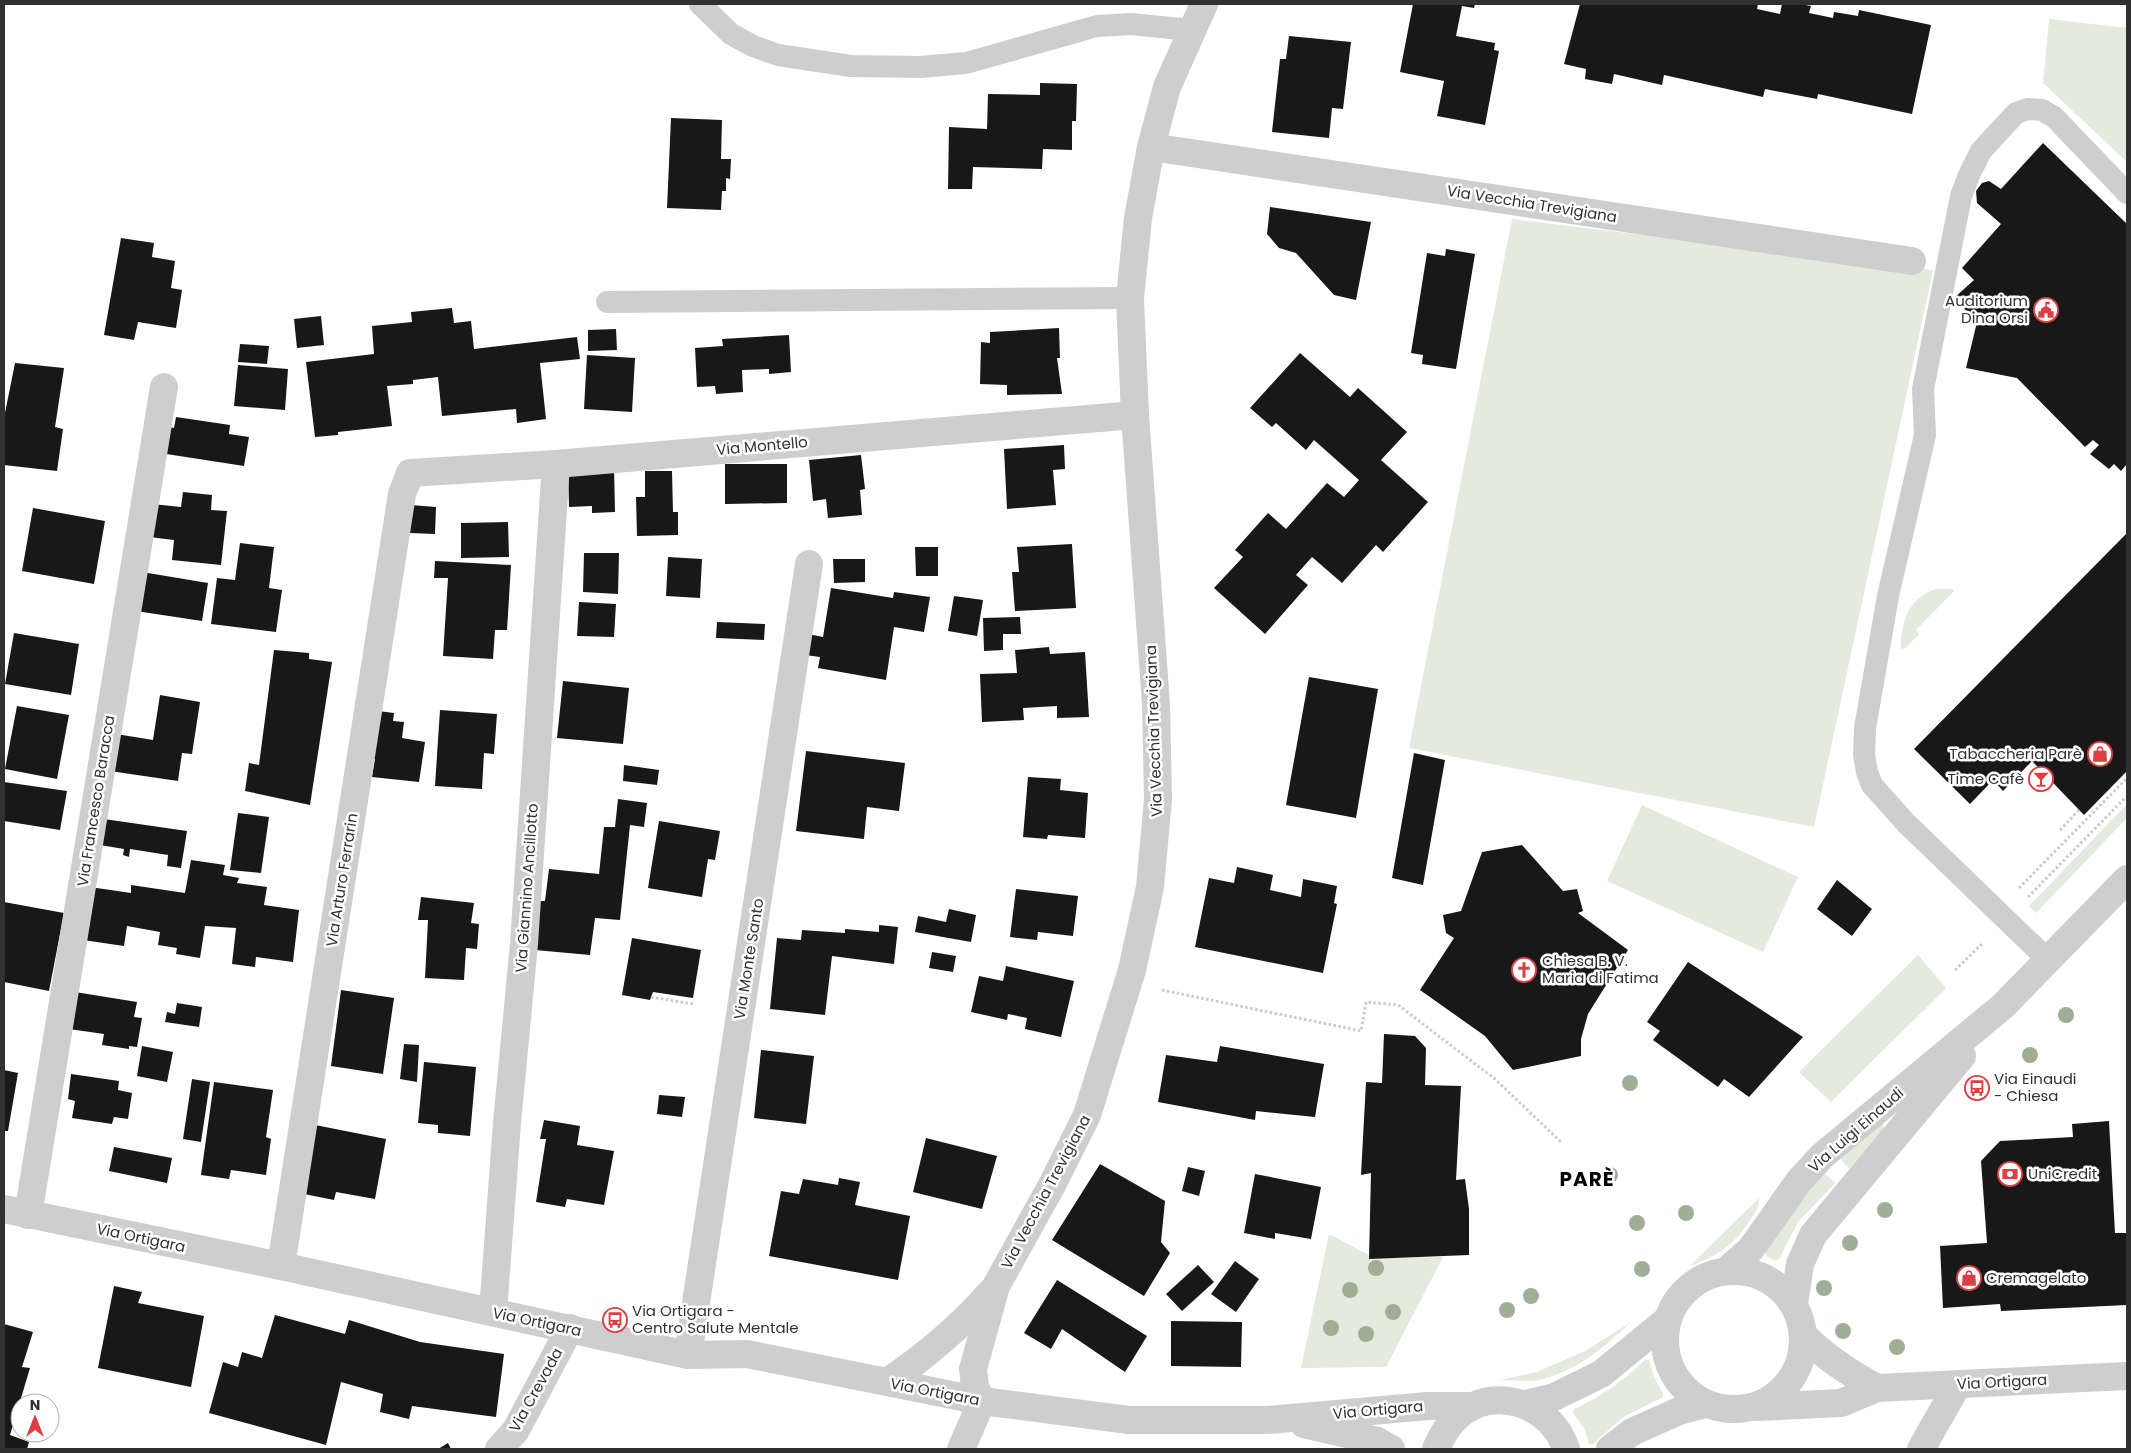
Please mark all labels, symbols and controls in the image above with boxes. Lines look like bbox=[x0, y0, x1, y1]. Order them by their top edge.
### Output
street label: Via Vecchia Trevigiana bbox=[1446, 180, 1619, 227]
place label: Auditorium Dina Orsi bbox=[1945, 290, 2028, 328]
public building icon: Auditorium Dina Orsi bbox=[2033, 297, 2059, 323]
street label: Via Montello bbox=[715, 431, 809, 460]
street label: Via Vecchia Trevigiana bbox=[1140, 645, 1167, 817]
street label: Via Francesco Baracca bbox=[72, 714, 119, 888]
shop icon: Tabaccheria Parè bbox=[2087, 741, 2113, 767]
place label: Tabaccheria Parè bbox=[1949, 743, 2082, 764]
bar icon: Time Cafè bbox=[2028, 766, 2054, 792]
place label: Time Cafè bbox=[1947, 768, 2024, 789]
street label: Via Giannino Ancillotto bbox=[510, 803, 543, 973]
street label: Via Arturo Ferrarin bbox=[321, 812, 362, 948]
street label: Via Monte Santo bbox=[729, 897, 768, 1021]
place label: Chiesa B. V. Maria di Fatima bbox=[1542, 950, 1659, 988]
church icon: Chiesa B. V. Maria di Fatima bbox=[1511, 957, 1537, 983]
place label: Via Einaudi - Chiesa bbox=[1994, 1068, 2077, 1106]
bus stop icon: Via Einaudi - Chiesa bbox=[1964, 1075, 1990, 1101]
street label: Via Luigi Einaudi bbox=[1803, 1082, 1908, 1177]
street label: Via Vecchia Trevigiana bbox=[996, 1111, 1095, 1273]
bank icon: UniCredit bbox=[1997, 1161, 2023, 1187]
place label: UniCredit bbox=[2028, 1163, 2097, 1184]
district label: PARÈ bbox=[1559, 1165, 1615, 1193]
street label: Via Ortigara bbox=[95, 1218, 188, 1257]
shop icon: Cremagelato bbox=[1956, 1265, 1982, 1291]
place label: Cremagelato bbox=[1986, 1267, 2086, 1288]
place label: Via Ortigara - Centro Salute Mentale bbox=[632, 1300, 799, 1338]
street label: Via Ortigara bbox=[491, 1302, 584, 1341]
bus stop icon: Via Ortigara - Centro Salute Mentale bbox=[602, 1307, 628, 1333]
street label: Via Crevada bbox=[504, 1344, 567, 1436]
street label: Via Ortigara bbox=[1956, 1369, 2048, 1394]
street label: Via Ortigara bbox=[889, 1373, 982, 1410]
north arrow bbox=[10, 1393, 60, 1443]
text: N bbox=[30, 1395, 40, 1415]
street label: Via Ortigara bbox=[1332, 1395, 1424, 1424]

